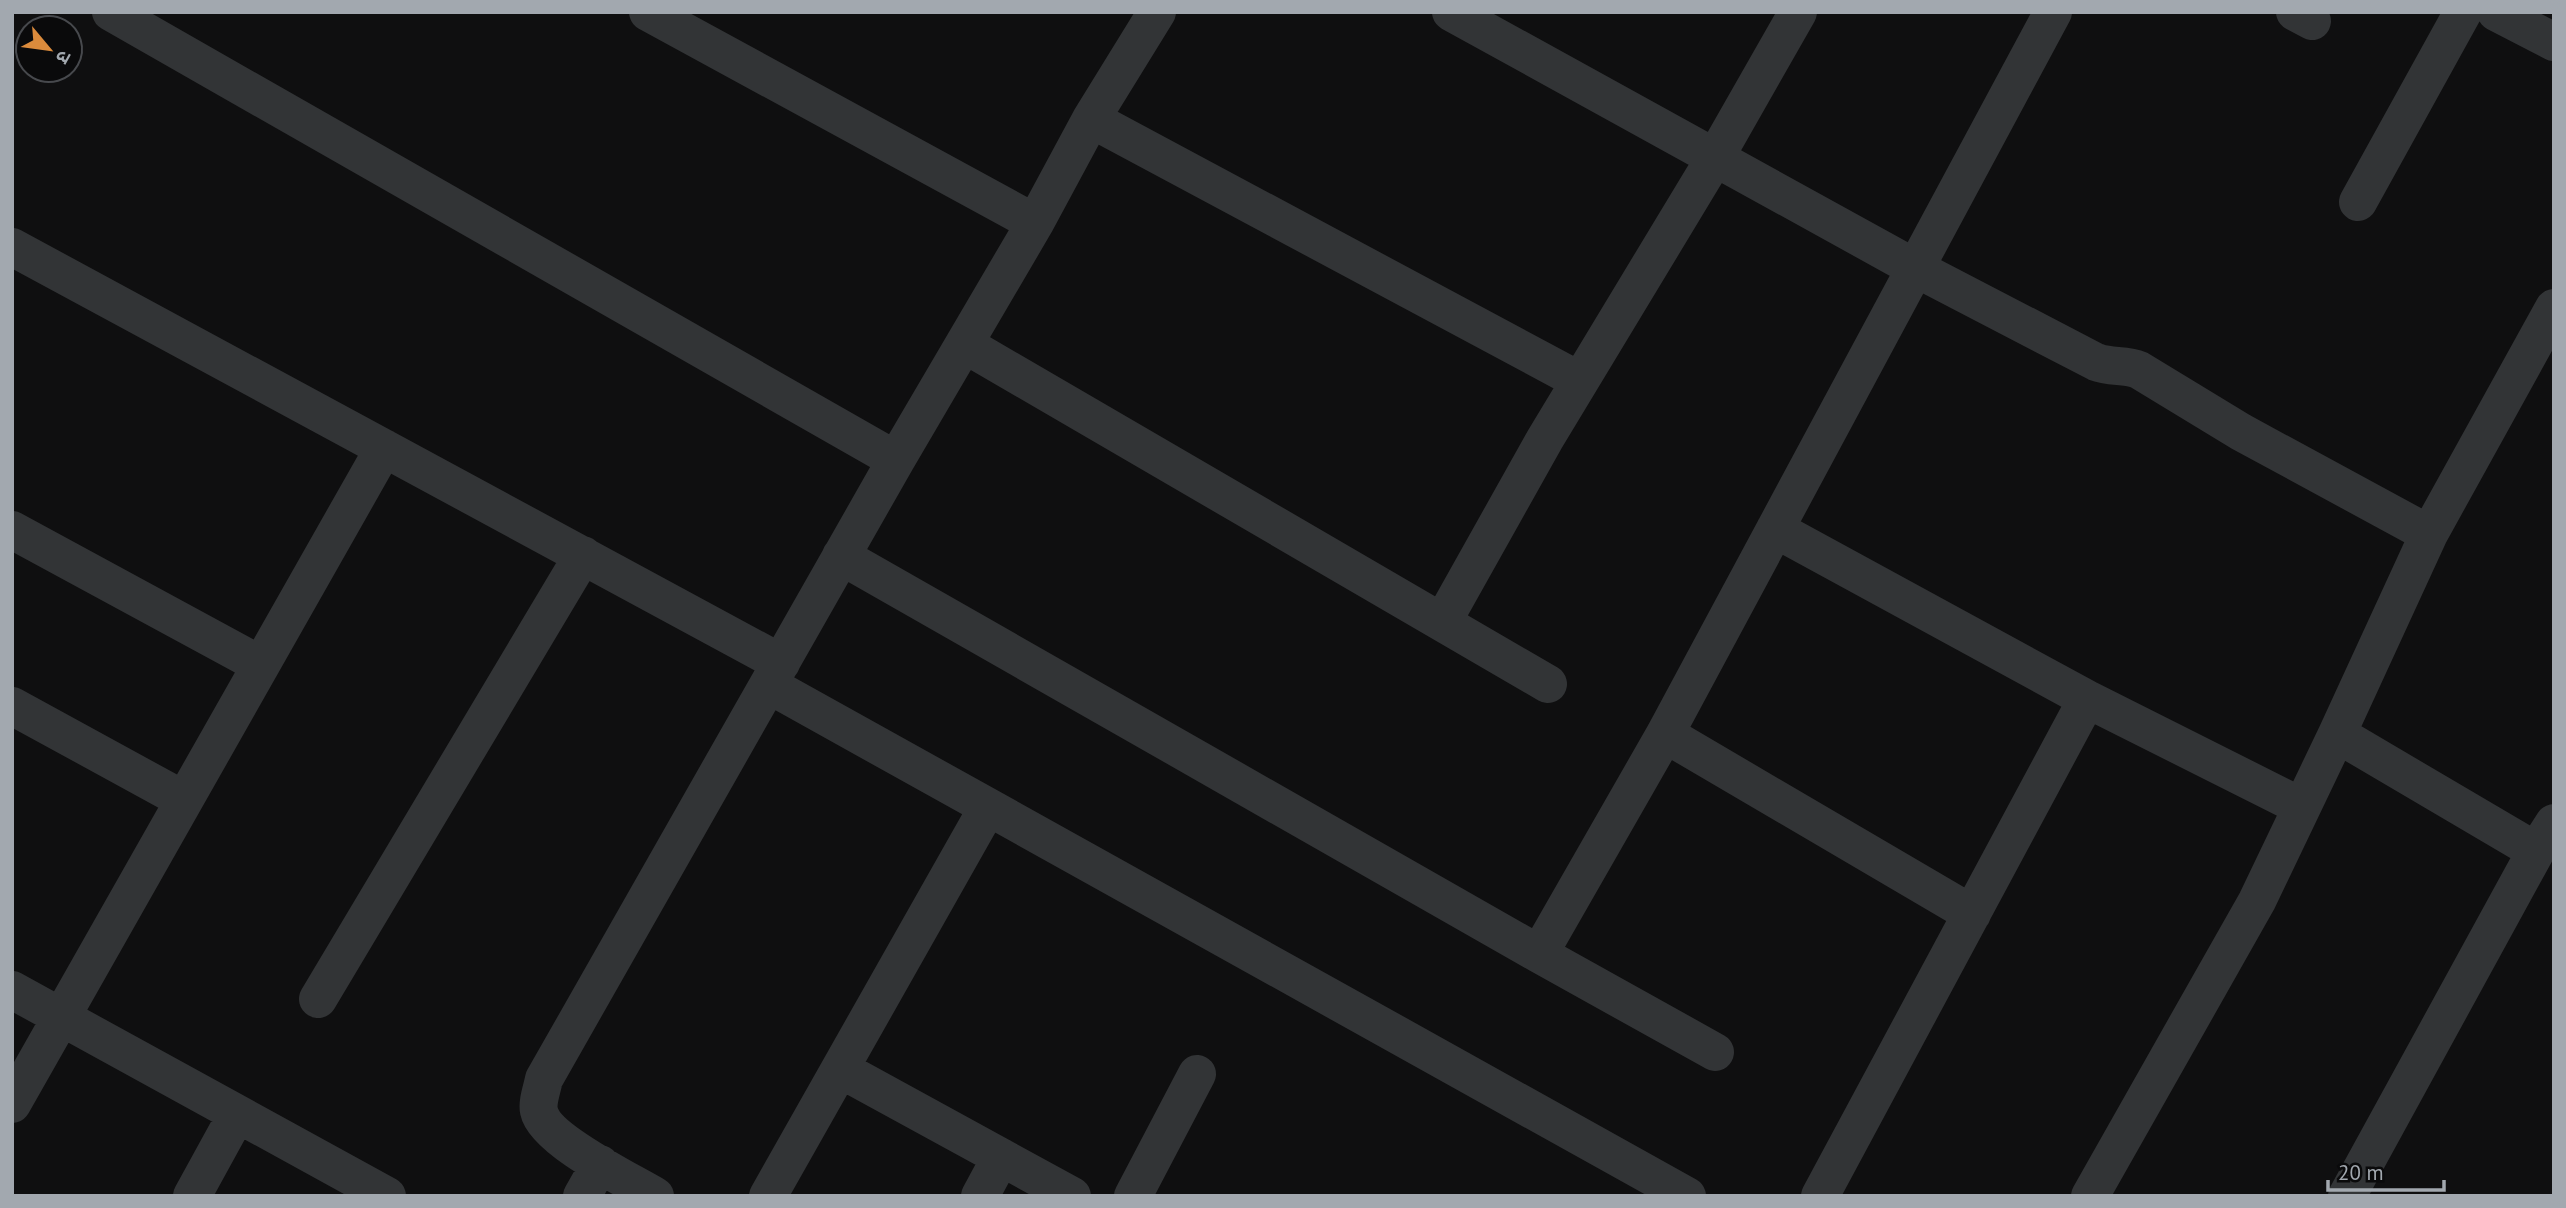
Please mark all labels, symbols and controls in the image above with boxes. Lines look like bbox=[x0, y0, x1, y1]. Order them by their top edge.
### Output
north arrow bbox=[14, 14, 84, 84]
text: उ bbox=[50, 47, 77, 69]
scale bar bbox=[2328, 1148, 2444, 1192]
text: 20 m bbox=[2338, 1159, 2384, 1186]

